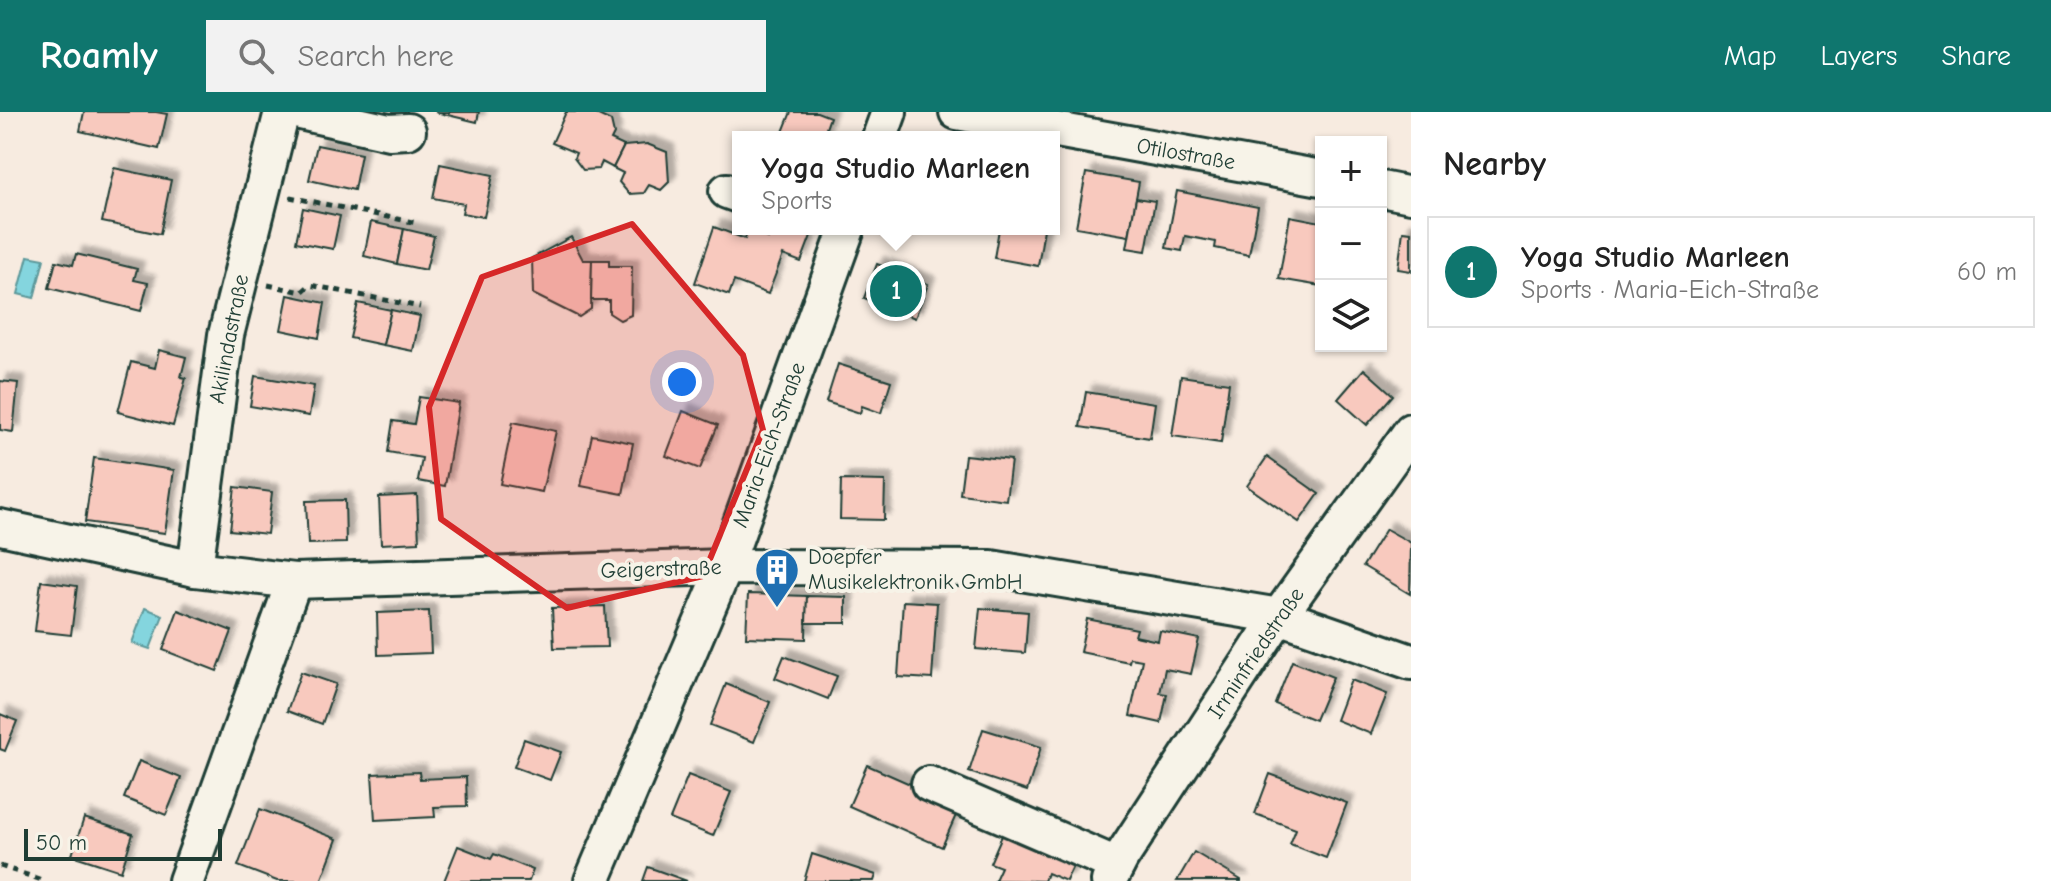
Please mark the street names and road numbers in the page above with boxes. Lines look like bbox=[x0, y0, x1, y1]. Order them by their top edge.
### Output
street label: Otilostraße bbox=[1135, 133, 1237, 175]
street label: Akilindastraße bbox=[204, 272, 254, 406]
street label: Maria-Eich-Straße bbox=[727, 359, 811, 531]
street label: Geigerstraße bbox=[600, 554, 722, 584]
street label: Irminfriedstraße bbox=[1202, 582, 1310, 724]

